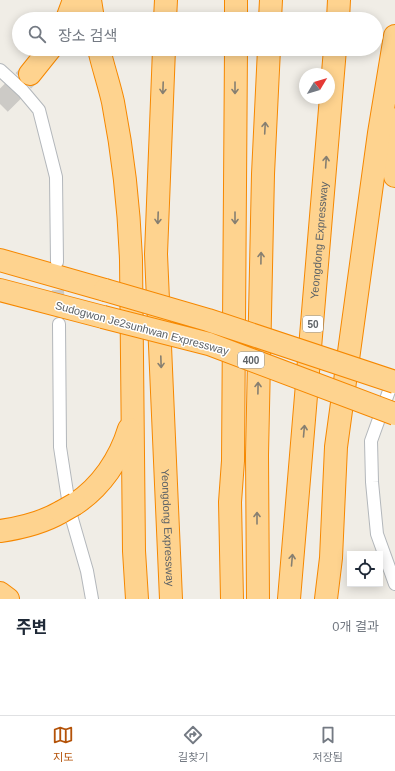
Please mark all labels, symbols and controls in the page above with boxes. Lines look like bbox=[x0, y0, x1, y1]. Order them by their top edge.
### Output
search box bbox=[12, 12, 383, 56]
icon: search bbox=[26, 23, 48, 45]
text: 장소 검색 bbox=[58, 27, 117, 44]
north arrow bbox=[299, 68, 335, 104]
one-way arrow bbox=[159, 81, 166, 94]
one-way arrow bbox=[232, 81, 239, 94]
one-way arrow bbox=[261, 122, 269, 135]
one-way arrow bbox=[322, 156, 329, 169]
street label: Yeongdong Expressway bbox=[308, 181, 330, 299]
one-way arrow bbox=[154, 211, 161, 224]
one-way arrow bbox=[231, 211, 239, 224]
one-way arrow bbox=[257, 252, 265, 265]
street label: Sudogwon Je2sunhwan Expressway bbox=[54, 299, 231, 357]
road number: 50 bbox=[303, 316, 323, 332]
road number: 400 bbox=[238, 352, 264, 368]
one-way arrow bbox=[157, 355, 164, 368]
one-way arrow bbox=[254, 382, 262, 395]
one-way arrow bbox=[300, 425, 307, 438]
street label: Yeongdong Expressway bbox=[159, 469, 176, 587]
one-way arrow bbox=[253, 512, 261, 525]
map controls bbox=[347, 551, 383, 587]
button: locate bbox=[347, 551, 383, 587]
one-way arrow bbox=[289, 554, 296, 567]
text: 주변 bbox=[16, 618, 47, 637]
text: 0개 결과 bbox=[332, 619, 379, 634]
tab: 지도 bbox=[52, 724, 74, 764]
tab: 길찾기 bbox=[178, 724, 208, 764]
tab: 저장됨 bbox=[313, 724, 343, 764]

